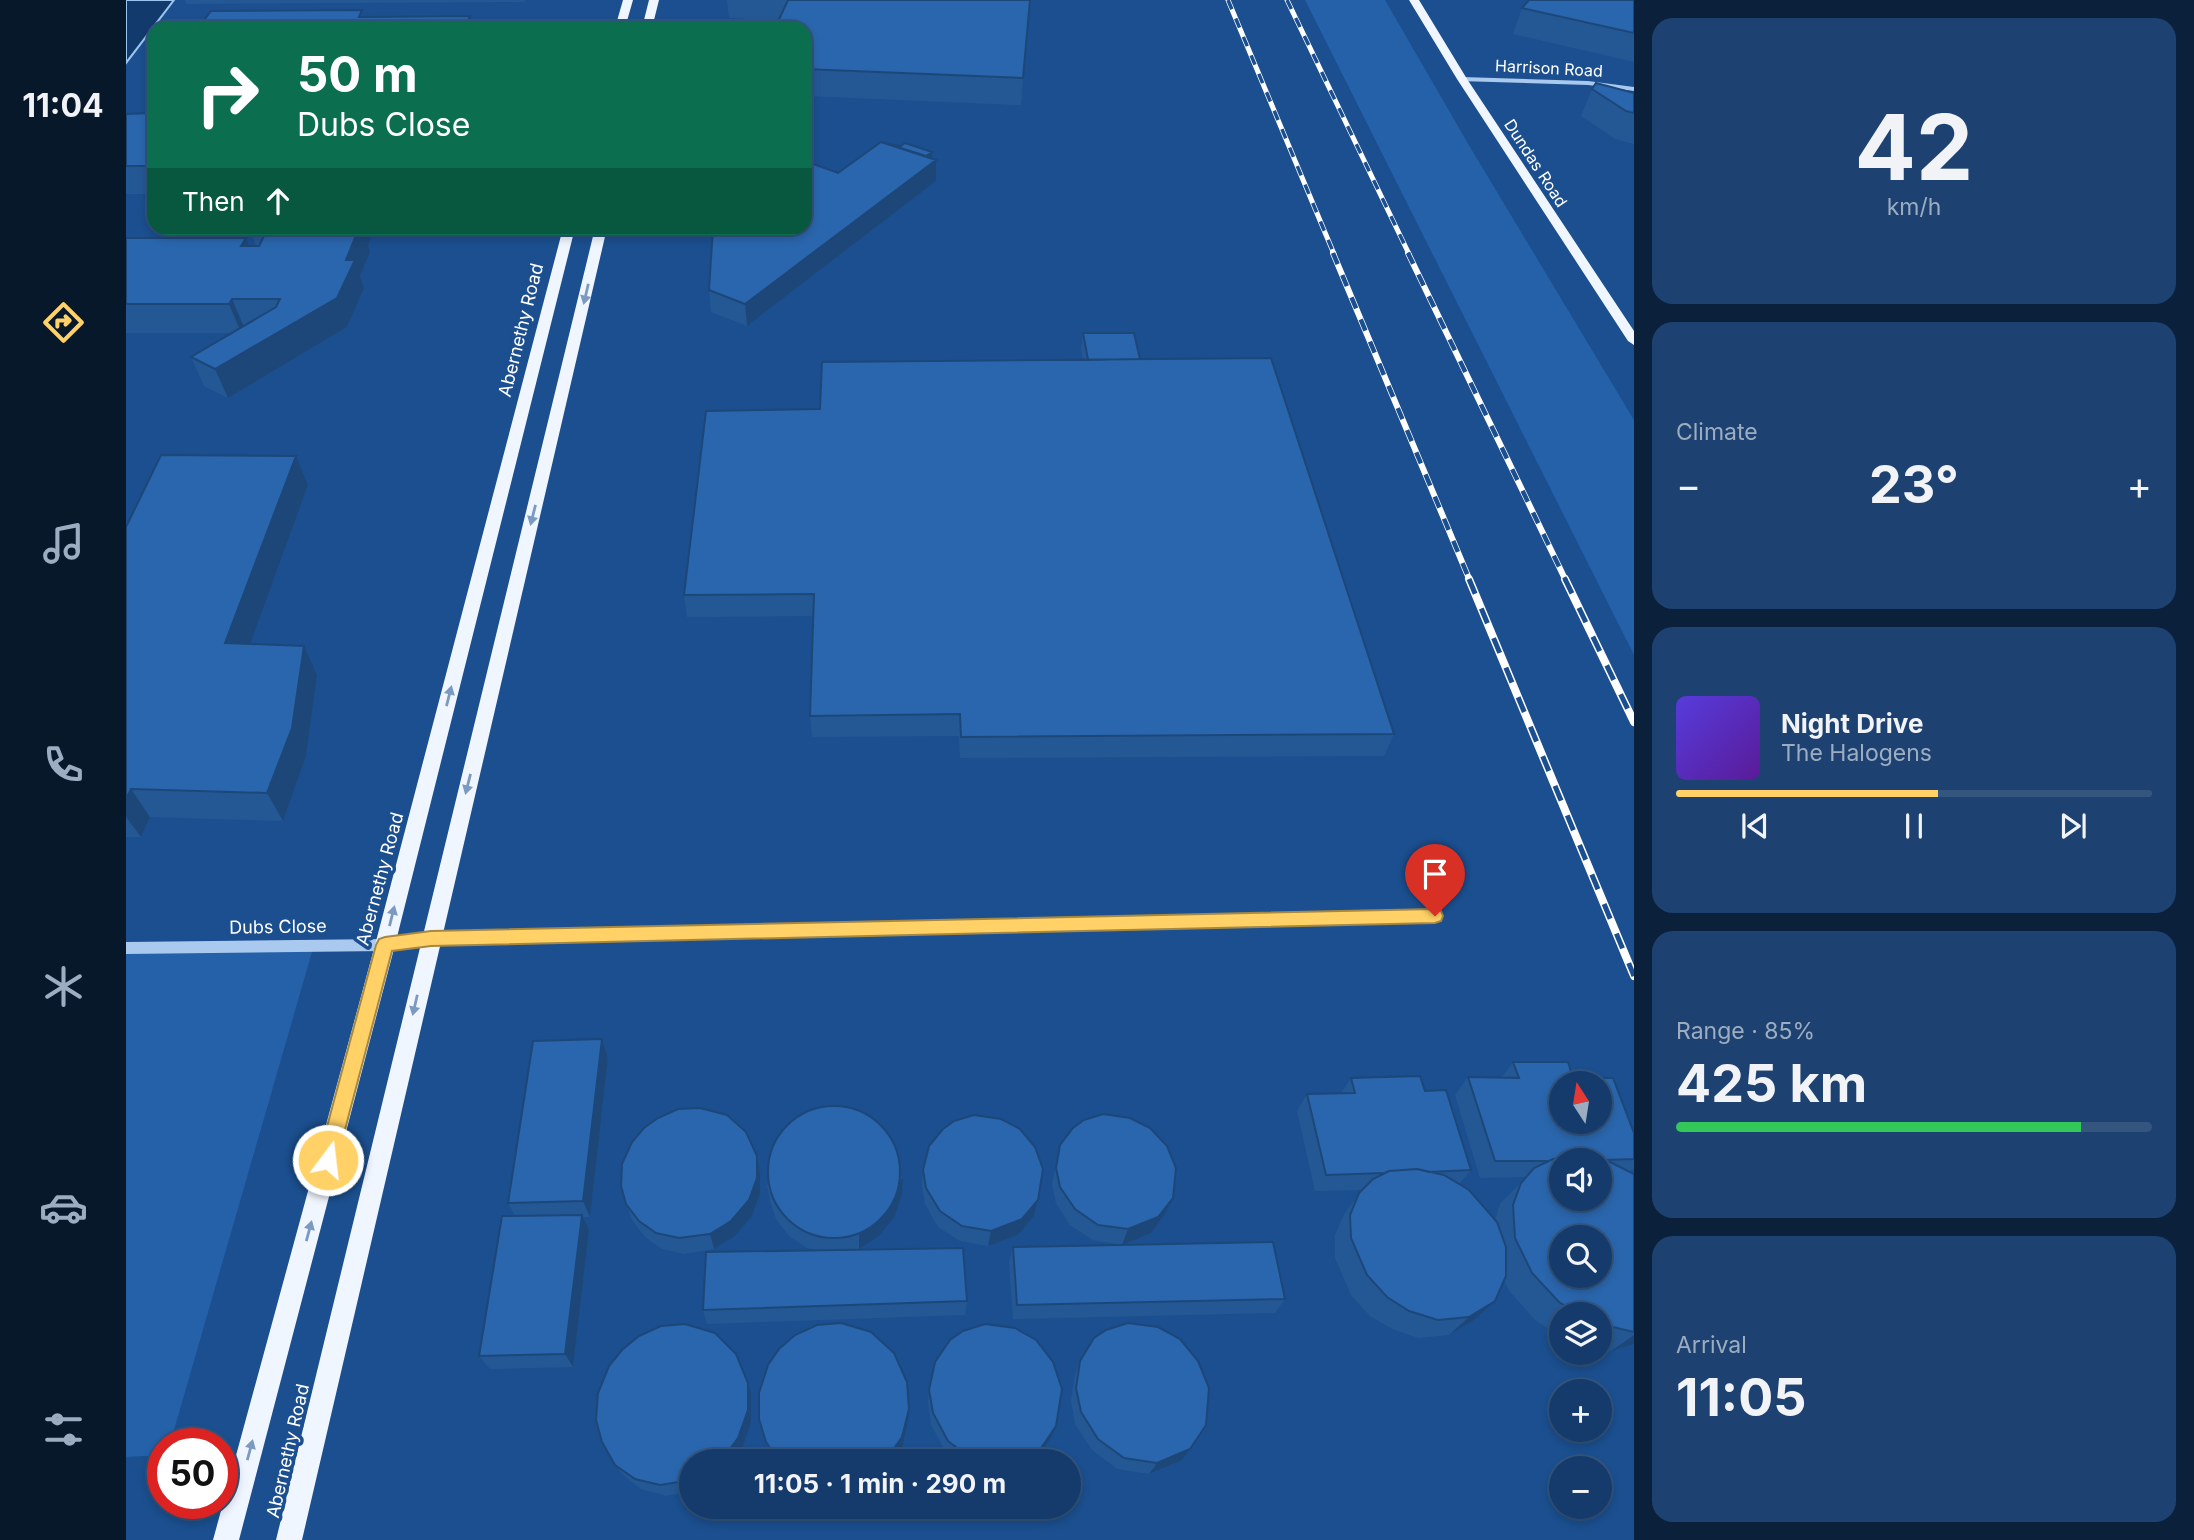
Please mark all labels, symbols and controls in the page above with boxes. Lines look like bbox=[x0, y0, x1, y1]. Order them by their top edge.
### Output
text: 50 m bbox=[297, 45, 418, 104]
icon: right bbox=[182, 49, 273, 140]
street label: Harrison Road bbox=[1495, 55, 1603, 81]
text: 11:04 bbox=[22, 86, 104, 125]
text: 42 bbox=[1855, 92, 1973, 202]
text: Dubs Close bbox=[297, 105, 470, 144]
street label: Dundas Road bbox=[1500, 115, 1572, 211]
icon: ahead bbox=[259, 182, 297, 220]
text: Then bbox=[182, 186, 245, 217]
text: km/h bbox=[1887, 193, 1941, 221]
street label: Abernethy Road bbox=[494, 261, 547, 399]
one-way arrow bbox=[580, 283, 591, 305]
icon: directions bbox=[39, 298, 88, 347]
text: Climate bbox=[1676, 418, 1758, 446]
text: 23° bbox=[1869, 453, 1959, 516]
text: − bbox=[1676, 462, 1701, 508]
text: + bbox=[2127, 462, 2152, 508]
one-way arrow bbox=[528, 504, 539, 526]
icon: music bbox=[39, 519, 88, 568]
one-way arrow bbox=[444, 685, 455, 707]
text: Night Drive bbox=[1781, 708, 1923, 739]
text: The Halogens bbox=[1781, 739, 1932, 767]
icon: phone bbox=[39, 740, 88, 789]
one-way arrow bbox=[462, 773, 473, 795]
icon: previous bbox=[1736, 807, 1774, 845]
icon: pause bbox=[1895, 807, 1933, 845]
icon: next bbox=[2054, 807, 2092, 845]
street label: Abernethy Road bbox=[352, 810, 407, 948]
pin bbox=[1405, 844, 1465, 916]
icon: arrive bbox=[1416, 855, 1454, 893]
one-way arrow bbox=[388, 905, 398, 926]
street label: Dubs Close bbox=[229, 915, 327, 938]
icon: climate bbox=[39, 962, 88, 1011]
one-way arrow bbox=[409, 994, 420, 1016]
text: Range · 85% bbox=[1676, 1017, 1815, 1045]
text: 425 km bbox=[1676, 1052, 1867, 1115]
north arrow bbox=[1549, 1071, 1612, 1134]
map controls bbox=[1549, 1071, 1612, 1519]
position arrow bbox=[291, 1123, 365, 1197]
button: sound bbox=[1549, 1148, 1612, 1211]
icon: car bbox=[39, 1183, 88, 1232]
one-way arrow bbox=[304, 1219, 315, 1241]
button: search bbox=[1549, 1225, 1612, 1288]
button: layers bbox=[1549, 1302, 1612, 1365]
text: Arrival bbox=[1676, 1331, 1747, 1359]
text: 11:05 bbox=[1676, 1366, 1807, 1429]
button: + bbox=[1549, 1379, 1612, 1442]
street label: Abernethy Road bbox=[262, 1382, 313, 1520]
icon: filters bbox=[39, 1405, 88, 1454]
speed limit sign: 50 bbox=[147, 1428, 238, 1519]
one-way arrow bbox=[245, 1439, 256, 1461]
button: − bbox=[1549, 1456, 1612, 1519]
text: 11:05 · 1 min · 290 m bbox=[754, 1468, 1006, 1499]

